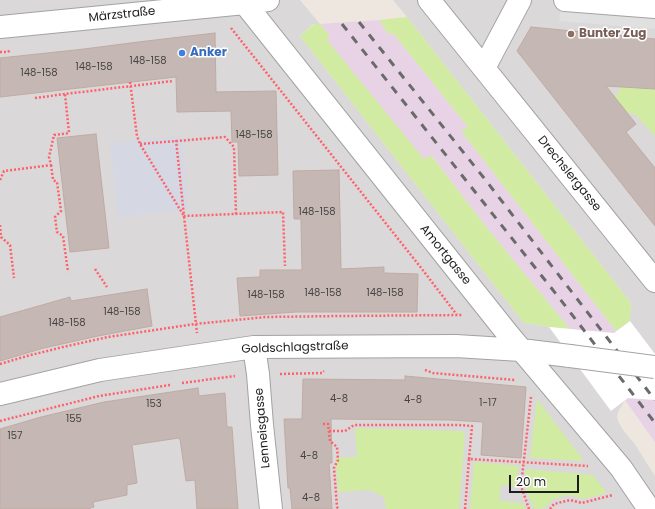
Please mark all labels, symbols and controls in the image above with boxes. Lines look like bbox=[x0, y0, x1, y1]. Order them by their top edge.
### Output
street label: Märzstraße bbox=[88, 4, 156, 26]
place label: Bunter Zug bbox=[579, 27, 646, 41]
marker: Bunter Zug bbox=[566, 29, 576, 39]
place label: Anker bbox=[190, 46, 227, 60]
marker: Anker bbox=[177, 48, 187, 58]
house number: 148-158 bbox=[129, 55, 167, 67]
house number: 148-158 bbox=[75, 61, 113, 73]
house number: 148-158 bbox=[20, 67, 58, 79]
house number: 148-158 bbox=[235, 129, 273, 141]
street label: Drechslergasse bbox=[534, 133, 604, 215]
house number: 148-158 bbox=[298, 206, 336, 218]
street label: Amortgasse bbox=[416, 222, 474, 288]
house number: 148-158 bbox=[304, 287, 342, 299]
house number: 148-158 bbox=[366, 287, 404, 299]
house number: 148-158 bbox=[247, 289, 285, 301]
house number: 148-158 bbox=[103, 306, 141, 318]
house number: 148-158 bbox=[48, 317, 86, 329]
street label: Goldschlagstraße bbox=[241, 339, 349, 357]
street label: Lenneisgasse bbox=[252, 387, 274, 469]
house number: 4-8 bbox=[330, 393, 348, 405]
house number: 4-8 bbox=[404, 394, 422, 406]
house number: 1-17 bbox=[479, 397, 497, 409]
house number: 153 bbox=[146, 398, 162, 410]
house number: 155 bbox=[66, 413, 82, 425]
house number: 157 bbox=[8, 430, 22, 442]
house number: 4-8 bbox=[300, 450, 318, 462]
scale bar bbox=[511, 467, 581, 493]
text: 20 m bbox=[516, 473, 546, 490]
house number: 4-8 bbox=[302, 492, 320, 504]

